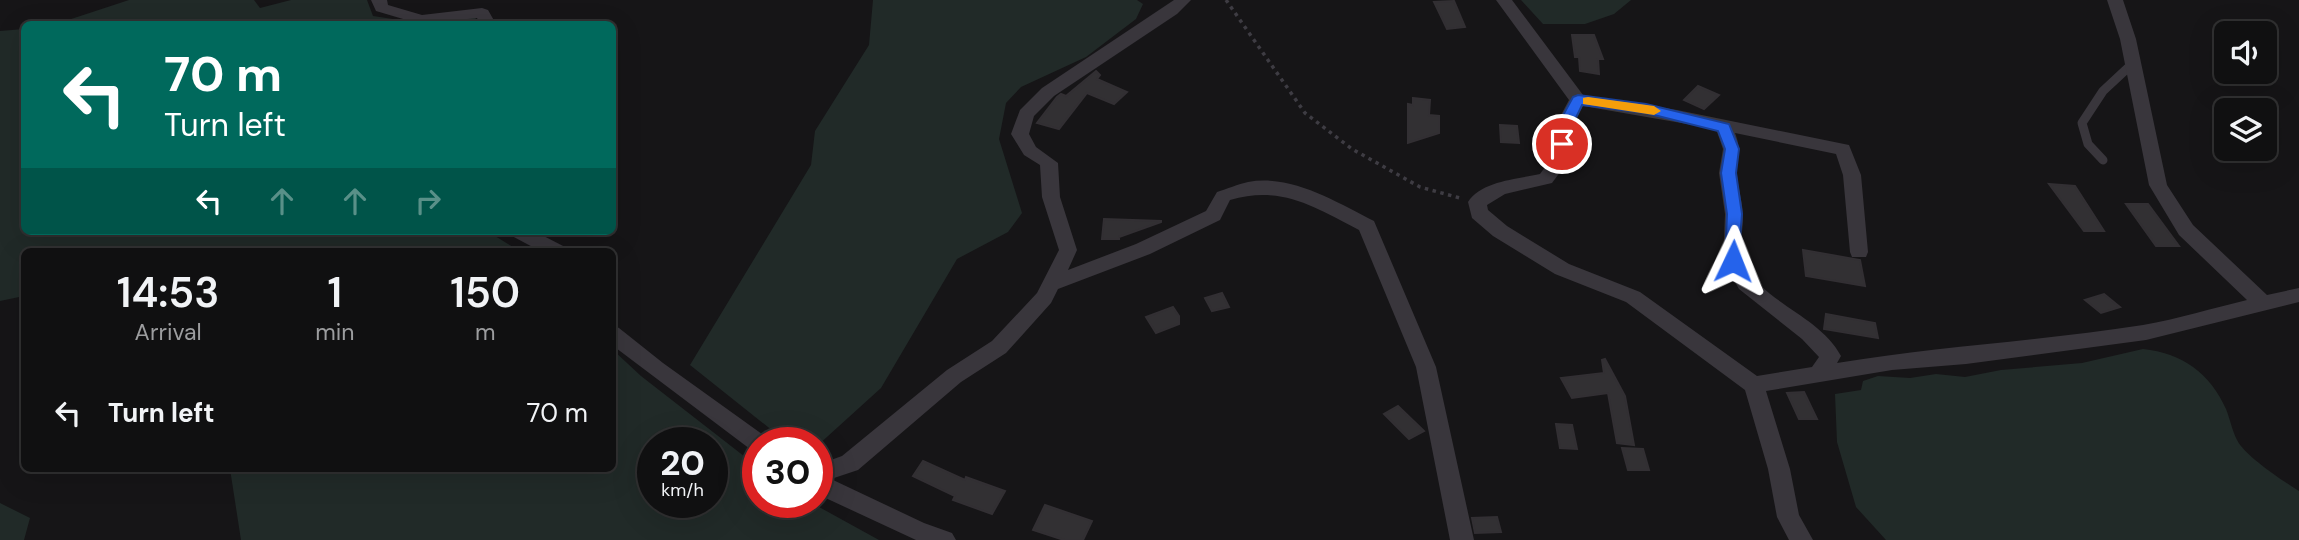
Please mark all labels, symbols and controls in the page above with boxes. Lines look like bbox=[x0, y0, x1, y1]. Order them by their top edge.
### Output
map controls bbox=[2214, 21, 2277, 161]
button: sound bbox=[2214, 21, 2277, 84]
text: 70 m bbox=[164, 42, 282, 106]
icon: left bbox=[49, 49, 140, 140]
button: layers bbox=[2214, 98, 2277, 161]
text: Turn left bbox=[164, 104, 286, 146]
pin bbox=[1532, 114, 1592, 174]
icon: arrive bbox=[1543, 125, 1581, 163]
icon: left bbox=[190, 182, 228, 220]
icon: ahead bbox=[263, 182, 301, 220]
icon: ahead bbox=[336, 182, 374, 220]
icon: right bbox=[409, 182, 447, 220]
position arrow bbox=[1696, 224, 1770, 298]
text: 14:53 bbox=[117, 265, 219, 320]
text: 1 bbox=[328, 265, 342, 320]
text: 150 bbox=[450, 265, 520, 320]
text: Arrival bbox=[135, 317, 202, 347]
text: min bbox=[315, 317, 354, 347]
text: m bbox=[475, 317, 495, 347]
icon: left bbox=[49, 394, 87, 432]
text: Turn left bbox=[108, 396, 215, 430]
text: 70 m bbox=[527, 396, 588, 430]
speed limit sign: 30 bbox=[742, 427, 833, 518]
text: 20 bbox=[660, 440, 705, 486]
text: km/h bbox=[661, 478, 704, 502]

